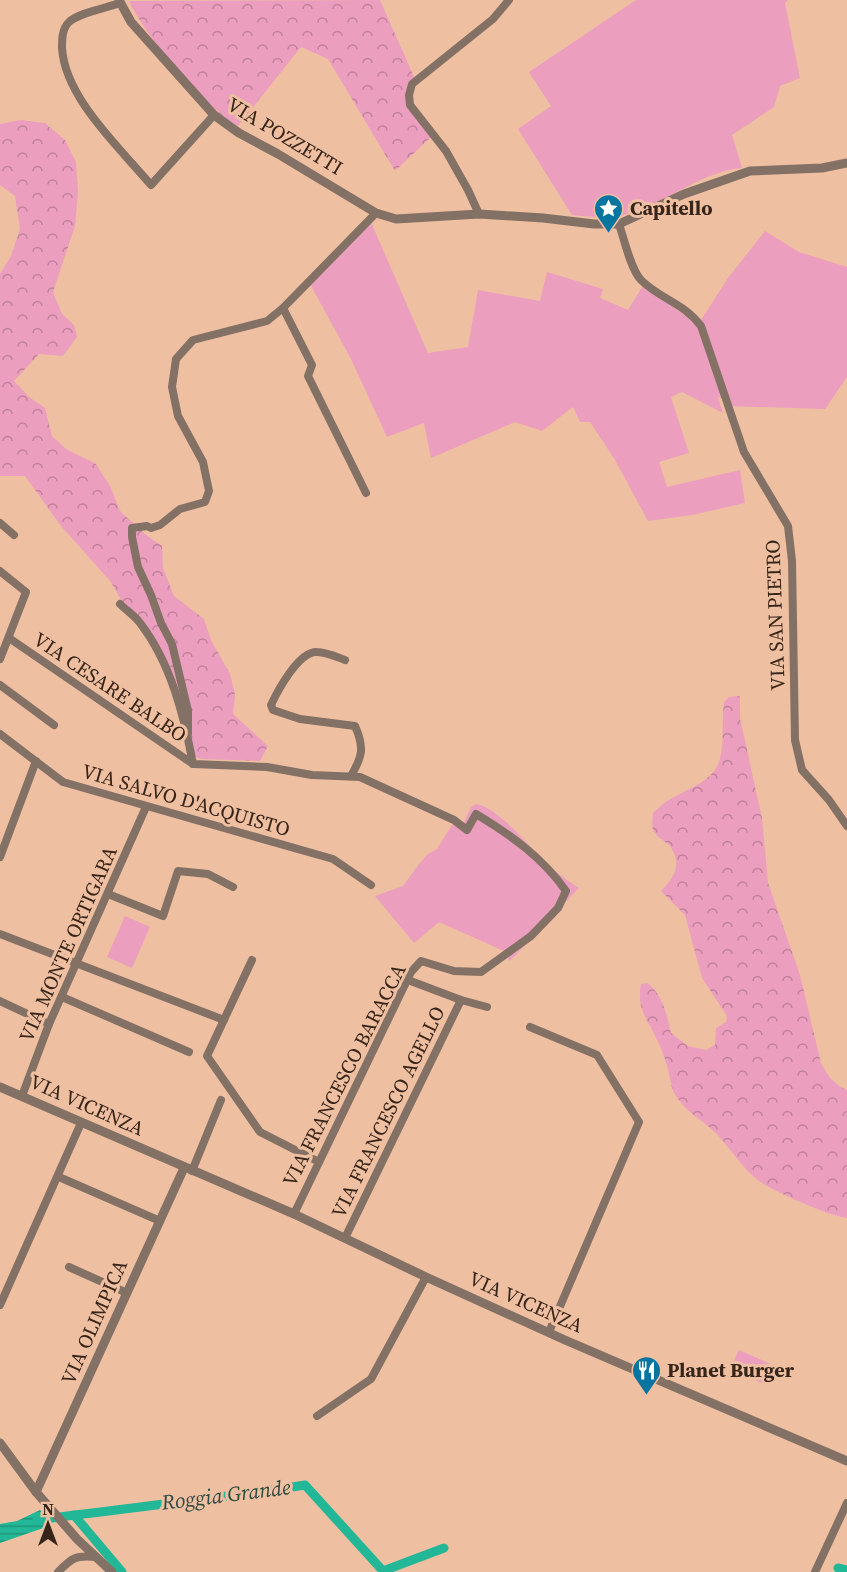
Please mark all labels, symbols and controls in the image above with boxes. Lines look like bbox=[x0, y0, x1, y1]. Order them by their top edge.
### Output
street label: VIA POZZETTI bbox=[222, 90, 348, 182]
place icon: Capitello bbox=[593, 192, 625, 234]
place label: Capitello bbox=[630, 194, 713, 222]
street label: VIA SAN PIETRO bbox=[758, 539, 792, 691]
street label: VIA CESARE BALBO bbox=[28, 625, 192, 749]
street label: VIA SALVO D'ACQUISTO bbox=[79, 757, 293, 843]
street label: VIA MONTE ORTIGARA bbox=[12, 841, 124, 1046]
street label: VIA FRANCESCO BARACCA bbox=[276, 958, 413, 1191]
street label: VIA FRANCESCO AGELLO bbox=[324, 1001, 452, 1223]
street label: VIA VICENZA bbox=[25, 1067, 149, 1143]
street label: VIA OLIMPICA bbox=[54, 1254, 134, 1389]
street label: VIA VICENZA bbox=[464, 1264, 588, 1340]
restaurant icon: Planet Burger bbox=[630, 1354, 662, 1396]
place label: Planet Burger bbox=[667, 1356, 795, 1384]
water label: Roggia Grande bbox=[159, 1472, 292, 1517]
north arrow bbox=[18, 1494, 78, 1554]
text: N bbox=[42, 1498, 54, 1520]

